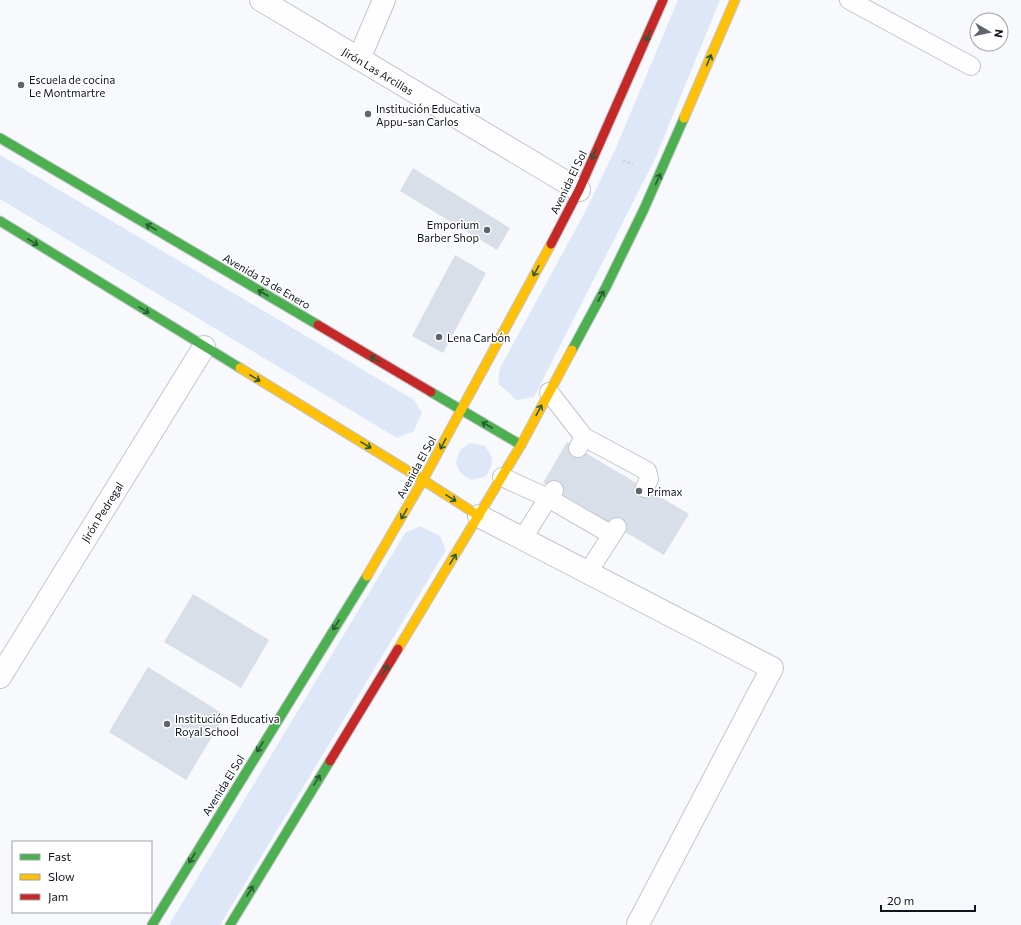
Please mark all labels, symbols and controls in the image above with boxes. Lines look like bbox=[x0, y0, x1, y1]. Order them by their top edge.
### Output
north arrow bbox=[969, 12, 1009, 52]
text: N bbox=[992, 29, 1006, 39]
one-way arrow bbox=[644, 30, 651, 42]
street label: Jirón Las Arcillas bbox=[340, 45, 416, 98]
one-way arrow bbox=[706, 54, 714, 66]
place label: Escuela de cocina Le Montmartre bbox=[29, 73, 115, 99]
marker: Escuela de cocina Le Montmartre bbox=[16, 80, 26, 90]
place label: Institución Educativa Appu-san Carlos bbox=[376, 102, 480, 128]
marker: Institución Educativa Appu-san Carlos bbox=[363, 109, 373, 119]
street label: Avenida El Sol bbox=[547, 148, 589, 216]
one-way arrow bbox=[590, 148, 598, 160]
one-way arrow bbox=[655, 174, 662, 186]
place label: Emporium Barber Shop bbox=[417, 218, 479, 244]
one-way arrow bbox=[145, 223, 157, 231]
marker: Emporium Barber Shop bbox=[482, 225, 492, 235]
one-way arrow bbox=[27, 238, 38, 246]
street label: Avenida 13 de Enero bbox=[221, 251, 313, 311]
one-way arrow bbox=[532, 265, 540, 277]
one-way arrow bbox=[257, 289, 269, 297]
one-way arrow bbox=[598, 290, 606, 302]
one-way arrow bbox=[138, 306, 149, 314]
place label: Lena Carbón bbox=[447, 331, 510, 344]
marker: Lena Carbón bbox=[434, 332, 444, 342]
one-way arrow bbox=[369, 355, 381, 363]
one-way arrow bbox=[249, 374, 260, 382]
one-way arrow bbox=[536, 405, 544, 417]
one-way arrow bbox=[481, 421, 493, 429]
street label: Avenida El Sol bbox=[394, 434, 438, 500]
one-way arrow bbox=[438, 438, 446, 450]
one-way arrow bbox=[360, 442, 372, 450]
street label: Jirón Pedregal bbox=[78, 479, 127, 545]
place label: Primax bbox=[647, 485, 682, 498]
marker: Primax bbox=[634, 486, 644, 496]
one-way arrow bbox=[445, 494, 456, 502]
one-way arrow bbox=[399, 508, 407, 520]
one-way arrow bbox=[449, 554, 457, 565]
one-way arrow bbox=[332, 619, 340, 631]
one-way arrow bbox=[381, 665, 389, 676]
place label: Institución Educativa Royal School bbox=[175, 712, 279, 738]
marker: Institución Educativa Royal School bbox=[162, 719, 172, 729]
one-way arrow bbox=[256, 741, 264, 753]
street label: Avenida El Sol bbox=[199, 752, 247, 818]
one-way arrow bbox=[313, 775, 321, 786]
legend bbox=[12, 841, 152, 913]
text: Fast bbox=[48, 849, 71, 863]
one-way arrow bbox=[188, 852, 196, 864]
text: Slow bbox=[48, 869, 75, 883]
one-way arrow bbox=[246, 886, 254, 898]
scale bar bbox=[881, 887, 975, 913]
text: Jam bbox=[48, 889, 68, 904]
text: 20 m bbox=[887, 893, 914, 907]

